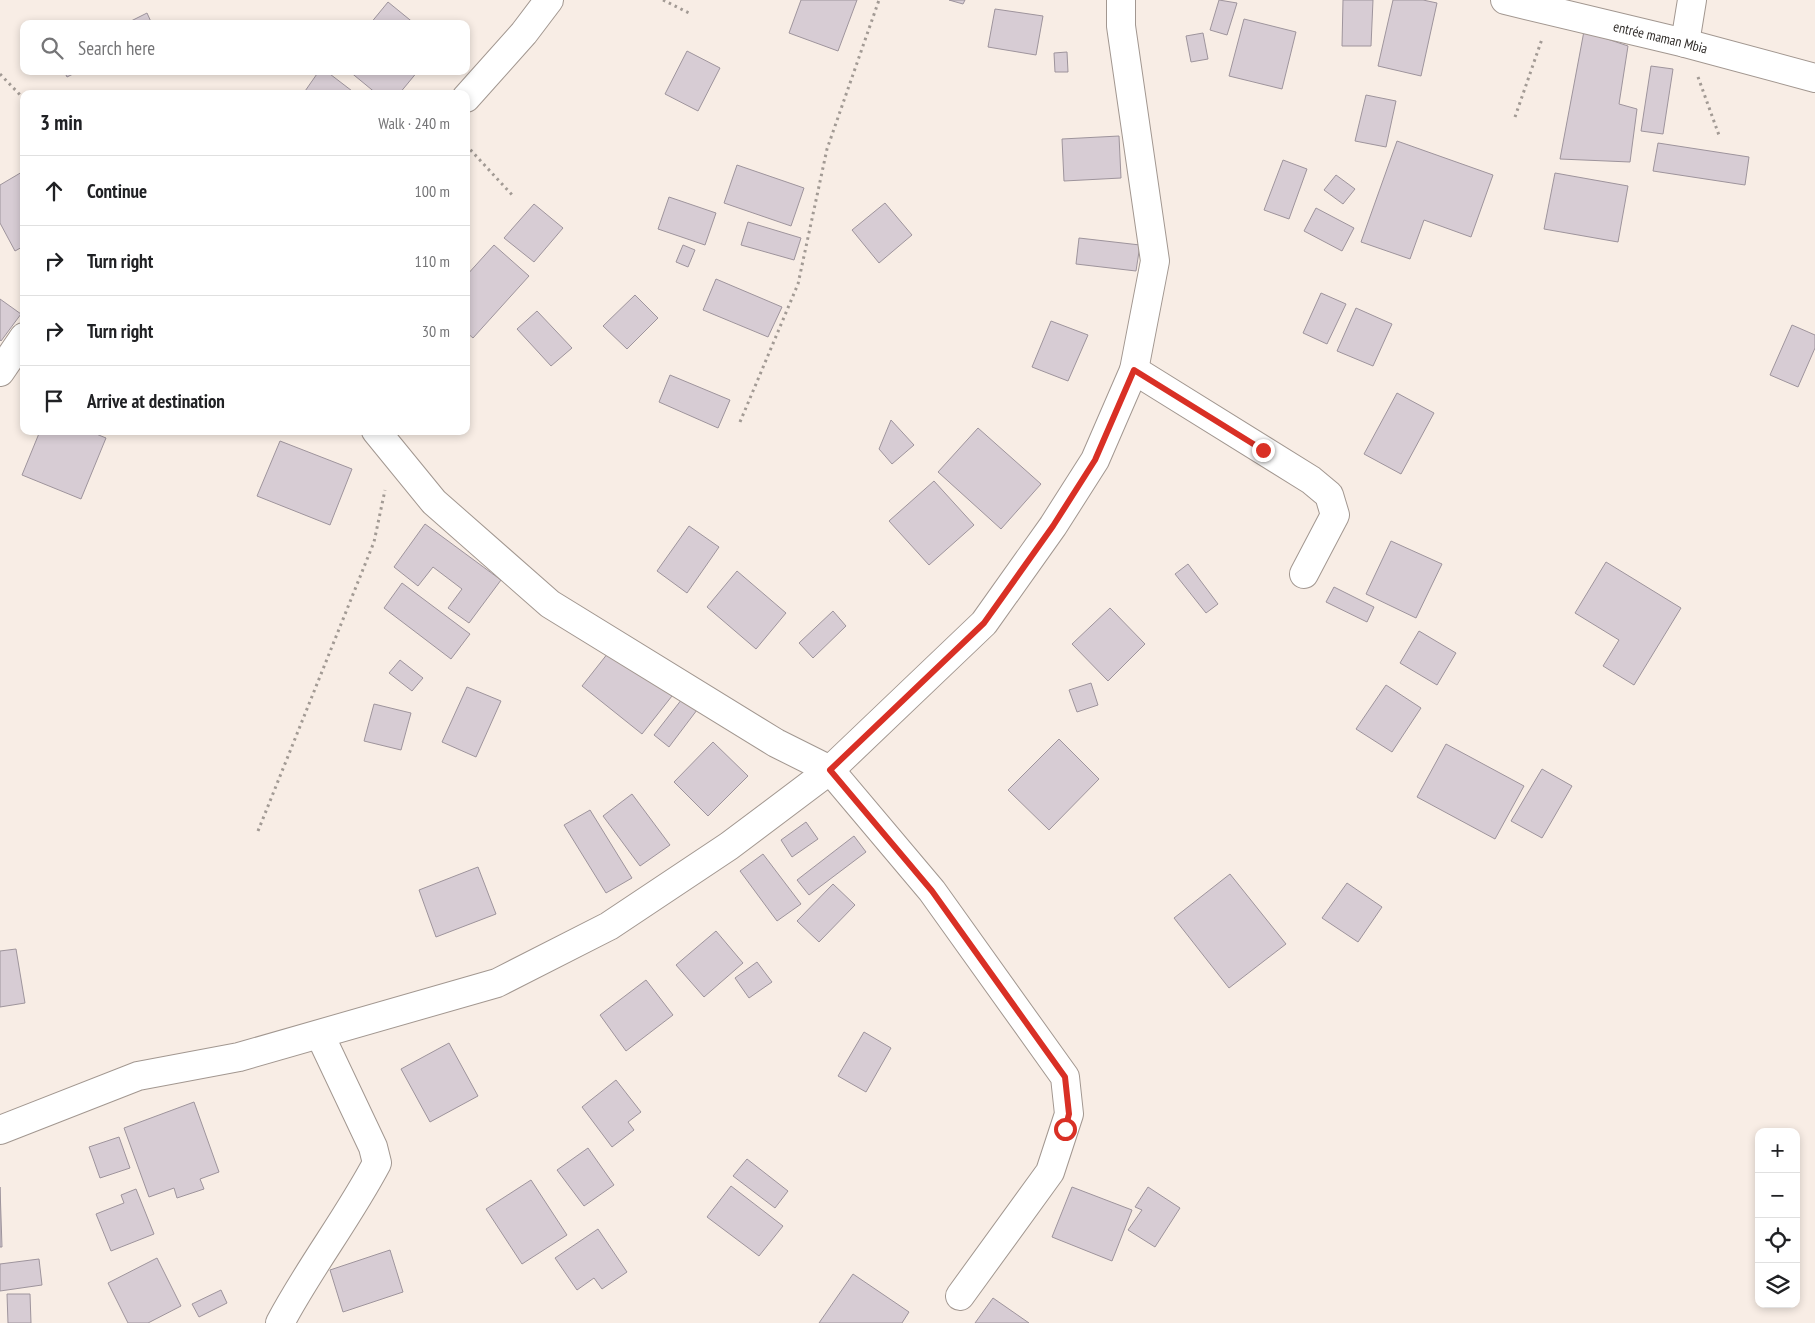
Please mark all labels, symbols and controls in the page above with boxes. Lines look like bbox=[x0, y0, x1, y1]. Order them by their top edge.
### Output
street label: entrée maman Mbia bbox=[1612, 17, 1710, 58]
search box bbox=[20, 20, 470, 75]
icon: search bbox=[38, 34, 66, 62]
text: Search here bbox=[78, 36, 155, 60]
text: 3 min bbox=[40, 109, 82, 136]
text: Walk · 240 m bbox=[378, 113, 450, 133]
icon: ahead bbox=[40, 177, 68, 205]
text: Continue bbox=[87, 179, 147, 203]
text: 100 m bbox=[415, 181, 450, 201]
icon: right bbox=[40, 247, 68, 275]
text: Turn right bbox=[87, 249, 153, 273]
text: 110 m bbox=[415, 251, 450, 271]
icon: right bbox=[40, 317, 68, 345]
text: Turn right bbox=[87, 319, 153, 343]
text: 30 m bbox=[422, 321, 450, 341]
icon: arrive bbox=[40, 387, 68, 415]
text: Arrive at destination bbox=[87, 389, 225, 413]
route end bbox=[1252, 439, 1275, 462]
route start bbox=[1054, 1118, 1077, 1141]
map controls bbox=[1755, 1128, 1800, 1308]
button: + bbox=[1755, 1128, 1800, 1173]
button: − bbox=[1755, 1173, 1800, 1218]
button: locate bbox=[1755, 1218, 1800, 1263]
button: layers bbox=[1755, 1263, 1800, 1308]

